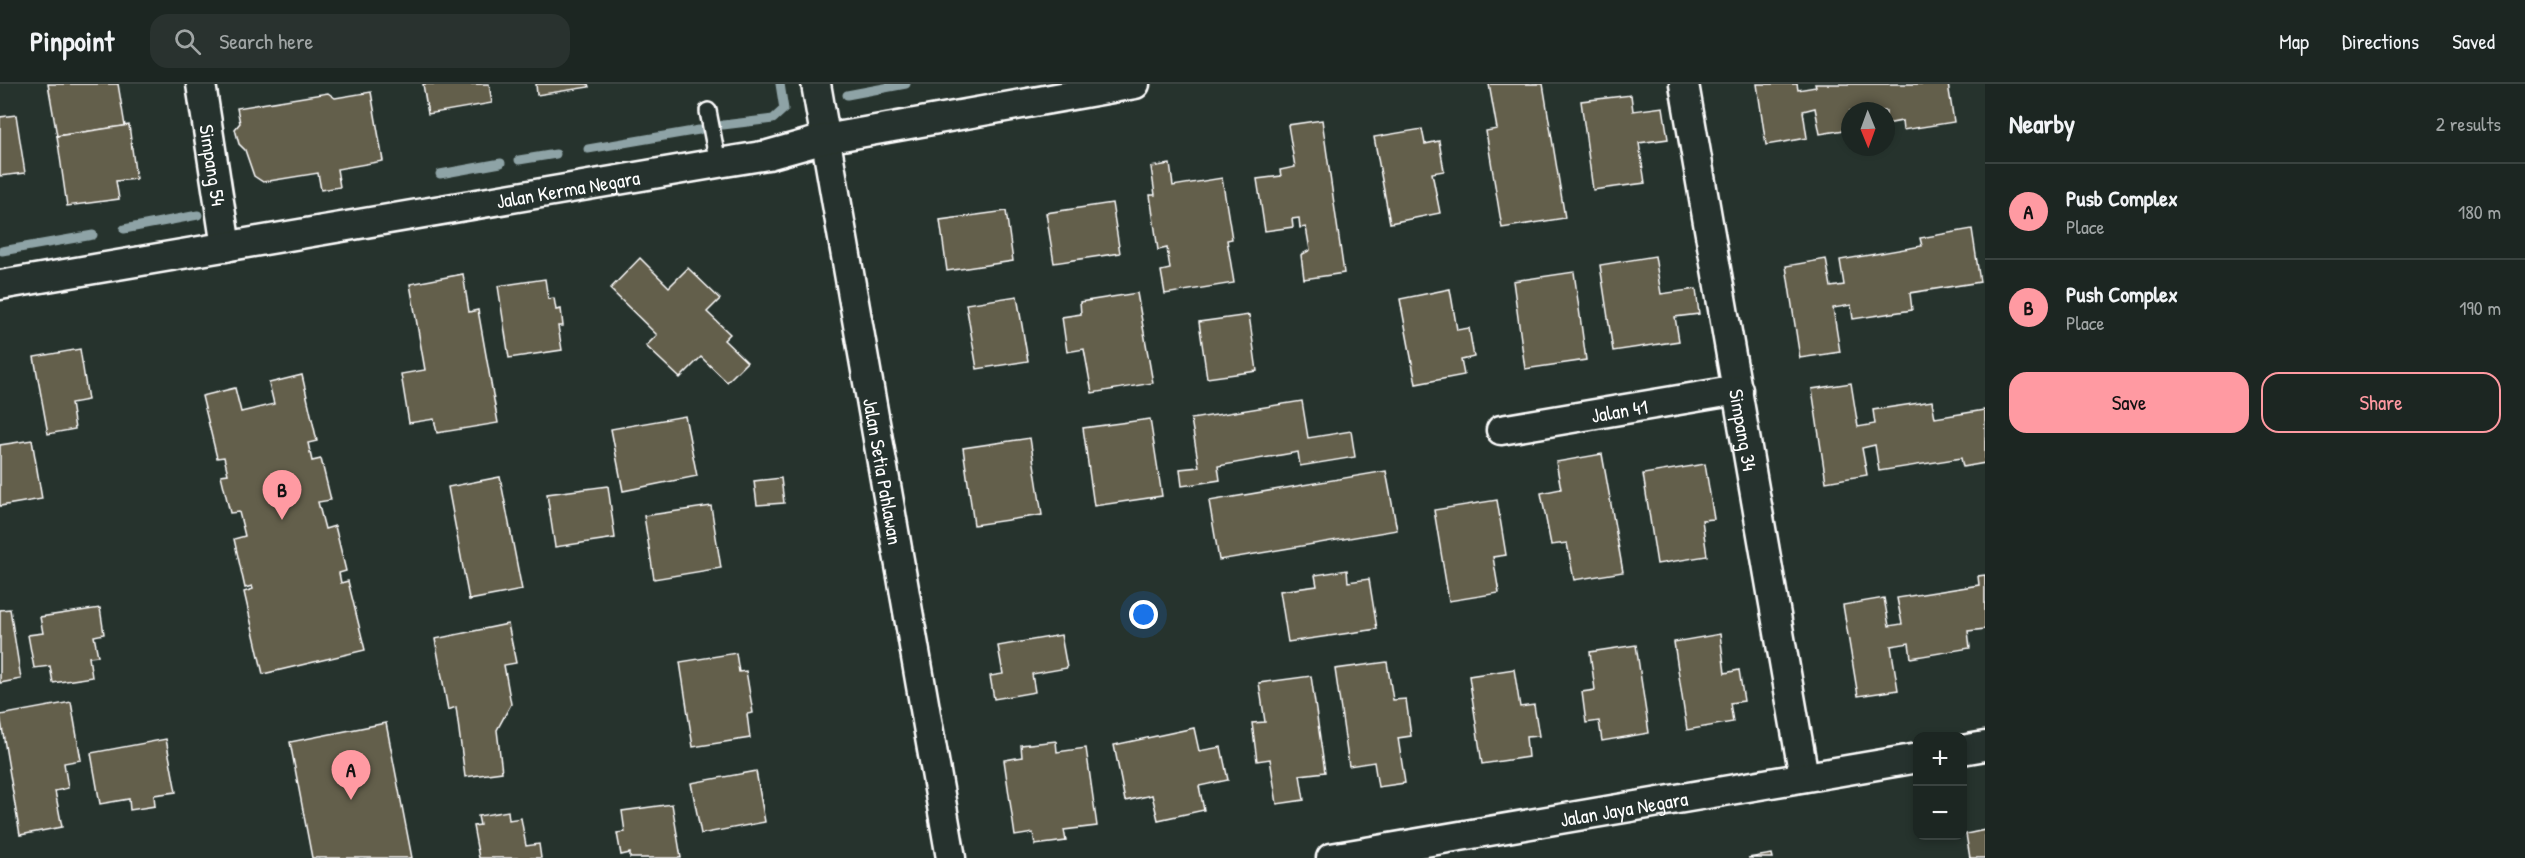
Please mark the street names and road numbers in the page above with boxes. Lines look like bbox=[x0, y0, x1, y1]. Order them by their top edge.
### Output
street label: Simpang 54 bbox=[194, 122, 233, 208]
street label: Jalan Kerma Negara bbox=[494, 163, 642, 214]
street label: Simpang 34 bbox=[1724, 387, 1764, 473]
street label: Jalan 41 bbox=[1589, 392, 1650, 428]
street label: Jalan Setia Pahlawan bbox=[857, 396, 910, 547]
street label: Jalan Jaya Negara bbox=[1558, 784, 1690, 832]

